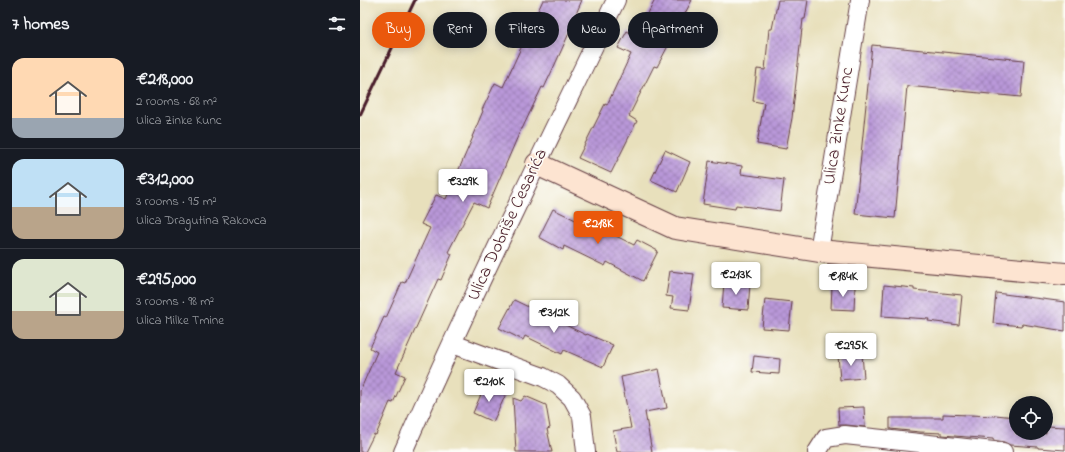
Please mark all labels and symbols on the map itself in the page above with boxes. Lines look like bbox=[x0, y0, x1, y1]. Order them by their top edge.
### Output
street label: Ulica Zinke Kunc bbox=[817, 65, 861, 187]
street label: Ulica Dobriše Cesarića bbox=[461, 145, 555, 305]
pin: €329K bbox=[435, 169, 491, 203]
pin: €218K bbox=[570, 211, 626, 245]
pin: €213K bbox=[708, 262, 764, 296]
pin: €184K bbox=[815, 264, 871, 298]
pin: €312K bbox=[526, 300, 582, 334]
pin: €295K bbox=[823, 333, 879, 367]
pin: €210K bbox=[461, 369, 517, 403]

